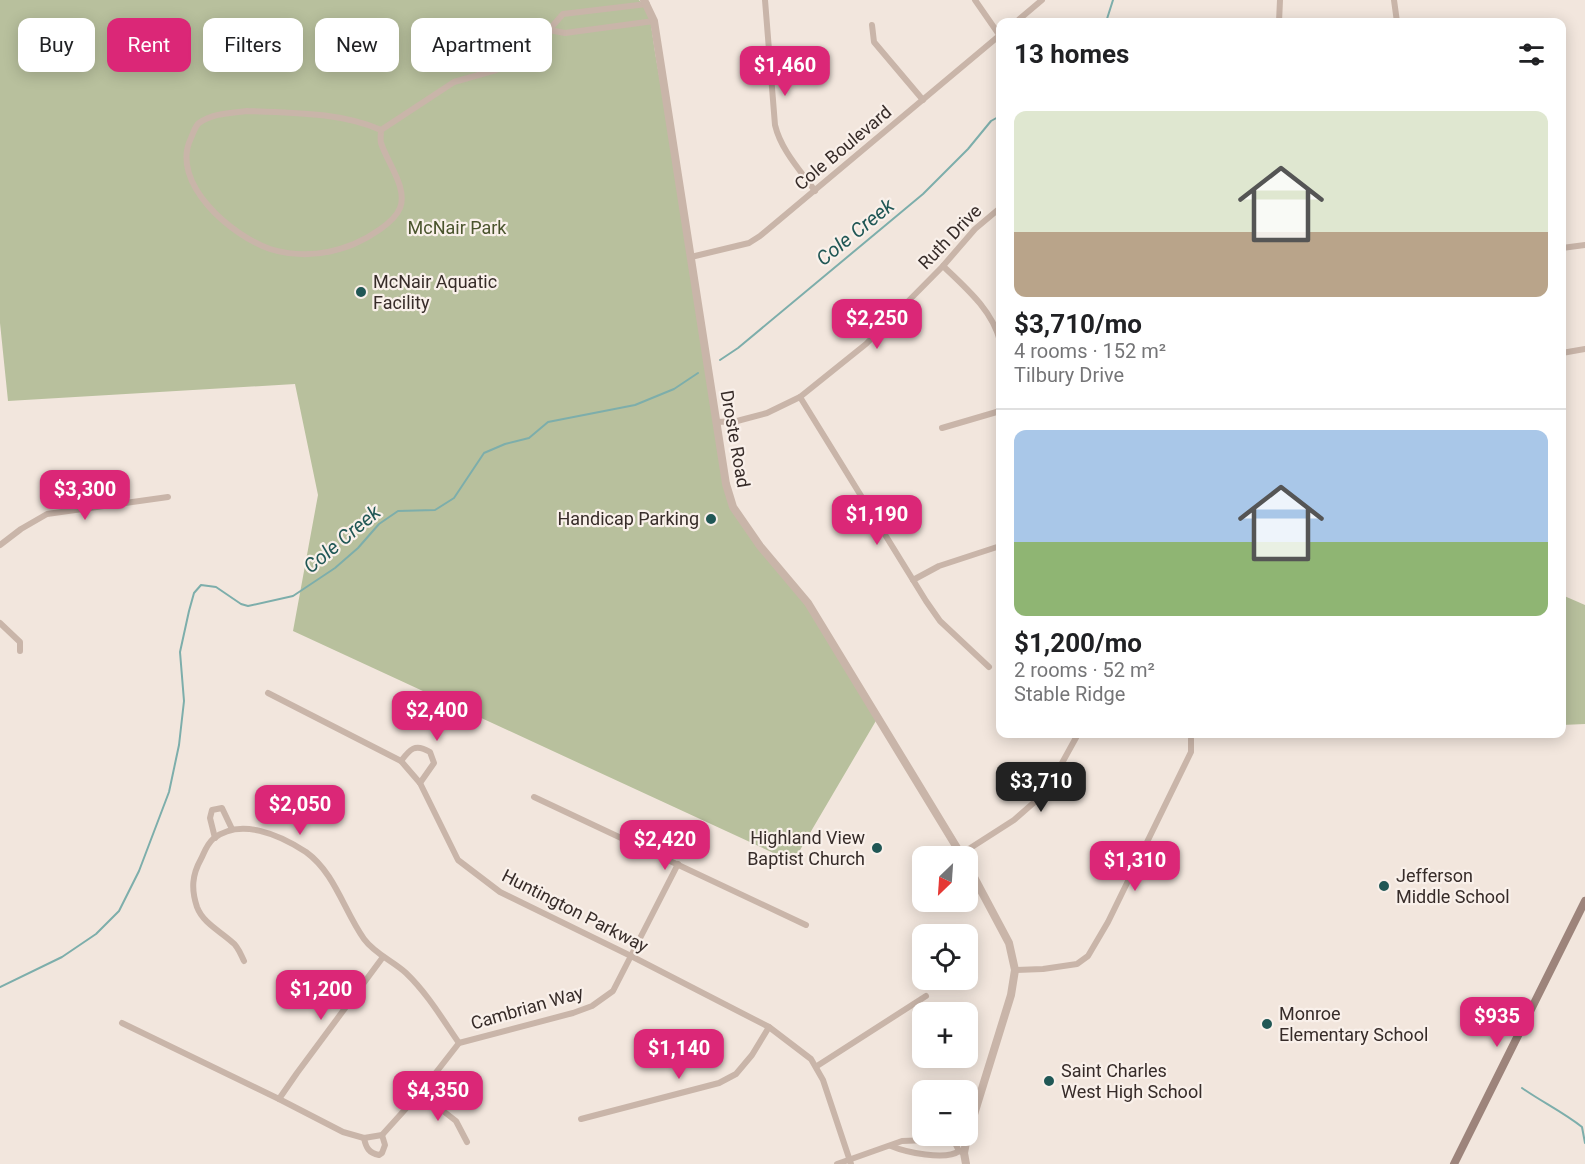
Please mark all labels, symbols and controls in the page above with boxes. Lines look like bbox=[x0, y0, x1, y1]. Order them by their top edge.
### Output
chip: Buy bbox=[18, 18, 95, 72]
chip: Rent bbox=[107, 18, 191, 72]
chip: Filters bbox=[203, 18, 303, 72]
chip: New bbox=[315, 18, 399, 72]
chip: Apartment bbox=[411, 18, 552, 72]
icon: filters bbox=[1515, 38, 1548, 71]
text: 13 homes bbox=[1014, 39, 1129, 69]
pin: $1,460 bbox=[736, 46, 834, 97]
text: $1,460 bbox=[754, 53, 816, 77]
street label: Cole Boulevard bbox=[790, 101, 895, 194]
icon: home bbox=[1227, 150, 1335, 258]
water label: Cole Creek bbox=[811, 193, 900, 271]
street label: Ruth Drive bbox=[914, 200, 986, 273]
park label: McNair Park bbox=[408, 217, 507, 238]
place label: McNair Aquatic Facility bbox=[373, 271, 497, 313]
marker: McNair Aquatic Facility bbox=[354, 285, 368, 299]
pin: $2,250 bbox=[828, 299, 926, 350]
text: $2,250 bbox=[846, 306, 908, 330]
text: $3,710/mo bbox=[1014, 309, 1142, 339]
text: 4 rooms · 152 m² bbox=[1014, 339, 1166, 363]
text: Tilbury Drive bbox=[1014, 363, 1124, 387]
street label: Droste Road bbox=[717, 389, 754, 489]
icon: home bbox=[1227, 469, 1335, 577]
pin: $3,300 bbox=[36, 470, 134, 521]
text: $3,300 bbox=[54, 477, 116, 501]
pin: $1,190 bbox=[828, 495, 926, 546]
water label: Cole Creek bbox=[299, 499, 386, 578]
text: $1,190 bbox=[846, 502, 908, 526]
place label: Handicap Parking bbox=[557, 508, 699, 529]
marker: Handicap Parking bbox=[704, 512, 718, 526]
text: $1,200/mo bbox=[1014, 628, 1142, 658]
text: 2 rooms · 52 m² bbox=[1014, 658, 1155, 682]
text: Stable Ridge bbox=[1014, 682, 1125, 706]
pin: $2,400 bbox=[388, 691, 486, 742]
text: $2,400 bbox=[406, 698, 468, 722]
pin: $3,710 bbox=[992, 762, 1090, 813]
text: $3,710 bbox=[1010, 769, 1072, 793]
pin: $2,050 bbox=[251, 785, 349, 836]
text: $2,050 bbox=[269, 792, 331, 816]
pin: $2,420 bbox=[616, 820, 714, 871]
text: $2,420 bbox=[634, 827, 696, 851]
place label: Highland View Baptist Church bbox=[747, 827, 865, 869]
marker: Highland View Baptist Church bbox=[870, 841, 884, 855]
pin: $1,310 bbox=[1086, 841, 1184, 892]
north arrow bbox=[912, 846, 978, 912]
map controls bbox=[912, 846, 978, 1146]
text: $1,310 bbox=[1104, 848, 1166, 872]
street label: Huntington Parkway bbox=[499, 865, 652, 957]
place label: Jefferson Middle School bbox=[1396, 865, 1510, 907]
marker: Jefferson Middle School bbox=[1377, 879, 1391, 893]
button: locate bbox=[912, 924, 978, 990]
pin: $1,200 bbox=[272, 970, 370, 1021]
text: $1,200 bbox=[290, 977, 352, 1001]
street label: Cambrian Way bbox=[468, 981, 586, 1034]
pin: $935 bbox=[1461, 997, 1533, 1048]
button: + bbox=[912, 1002, 978, 1068]
place label: Monroe Elementary School bbox=[1279, 1003, 1428, 1045]
text: $935 bbox=[1474, 1004, 1520, 1028]
marker: Monroe Elementary School bbox=[1260, 1017, 1274, 1031]
pin: $1,140 bbox=[630, 1029, 728, 1080]
text: $1,140 bbox=[648, 1036, 710, 1060]
place label: Saint Charles West High School bbox=[1061, 1060, 1203, 1102]
pin: $4,350 bbox=[389, 1071, 487, 1122]
marker: Saint Charles West High School bbox=[1042, 1074, 1056, 1088]
text: $4,350 bbox=[407, 1078, 469, 1102]
button: − bbox=[912, 1080, 978, 1146]

